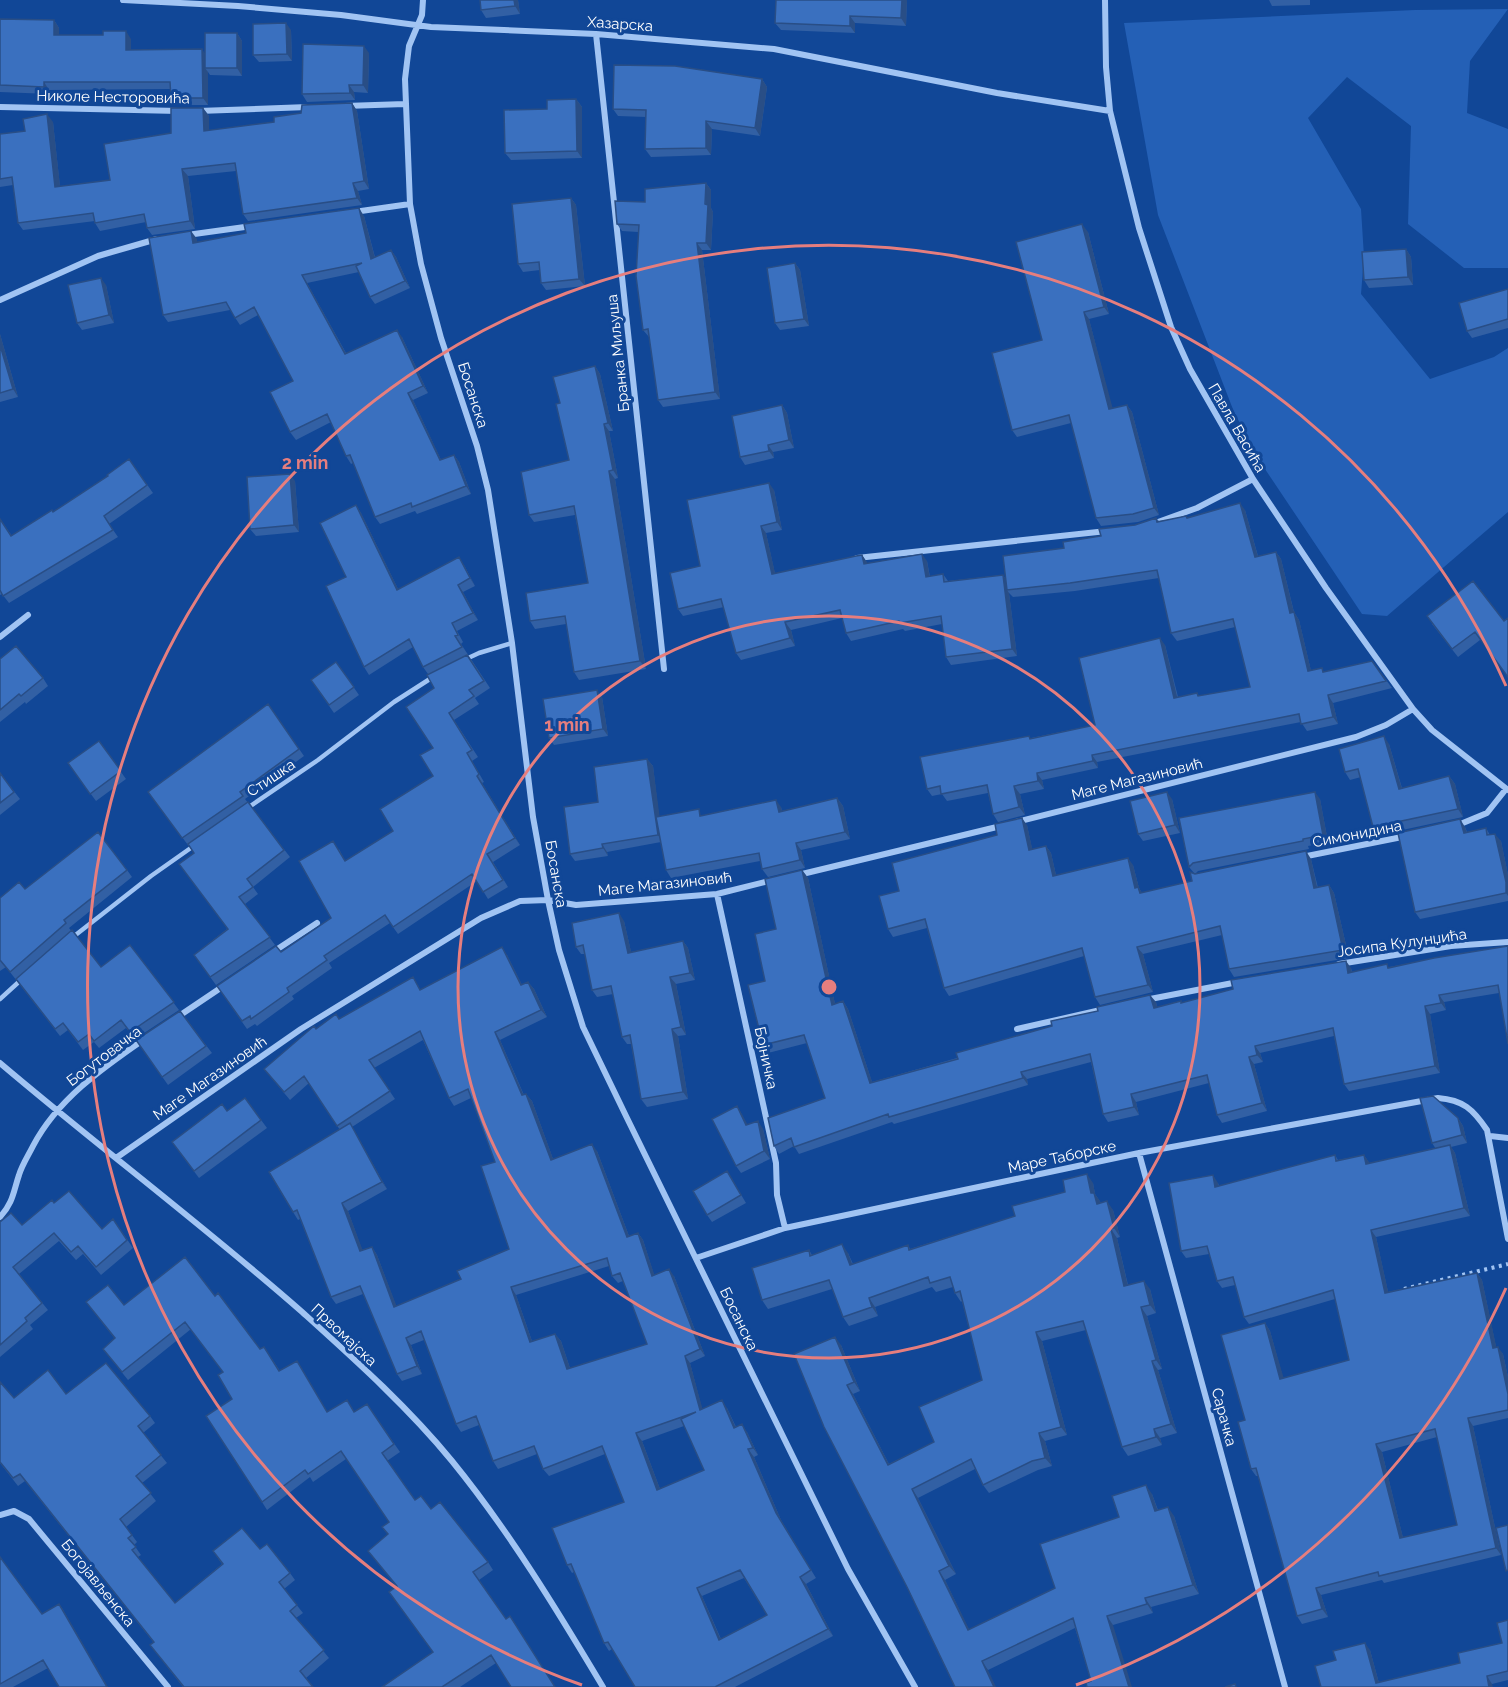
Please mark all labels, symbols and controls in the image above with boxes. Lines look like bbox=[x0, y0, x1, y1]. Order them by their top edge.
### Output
street label: Хазарска bbox=[586, 13, 654, 35]
street label: Николе Несторовића bbox=[36, 87, 190, 107]
street label: Бранка Миљуша bbox=[603, 293, 633, 413]
street label: Босанска bbox=[454, 360, 492, 430]
street label: Павла Васића bbox=[1204, 380, 1270, 476]
text: 2 min bbox=[282, 452, 328, 473]
text: 1 min bbox=[544, 714, 590, 735]
street label: Маге Магазиновић bbox=[1069, 754, 1205, 804]
street label: Стишка bbox=[243, 755, 299, 801]
street label: Симонидина bbox=[1311, 816, 1403, 852]
street label: Босанска bbox=[541, 839, 571, 909]
street label: Маге Магазиновић bbox=[597, 868, 733, 900]
street label: Јосипа Кулунџића bbox=[1336, 925, 1468, 961]
centre of rings bbox=[819, 977, 839, 997]
street label: Богутовачка bbox=[63, 1022, 145, 1090]
street label: Бојничка bbox=[751, 1025, 781, 1091]
street label: Маге Магазиновић bbox=[150, 1032, 270, 1124]
street label: Маре Таборске bbox=[1006, 1137, 1118, 1177]
street label: Босанска bbox=[716, 1284, 762, 1354]
street label: Првомајска bbox=[307, 1300, 381, 1370]
street label: Сарачка bbox=[1208, 1386, 1240, 1448]
street label: Богојављенска bbox=[57, 1536, 139, 1630]

